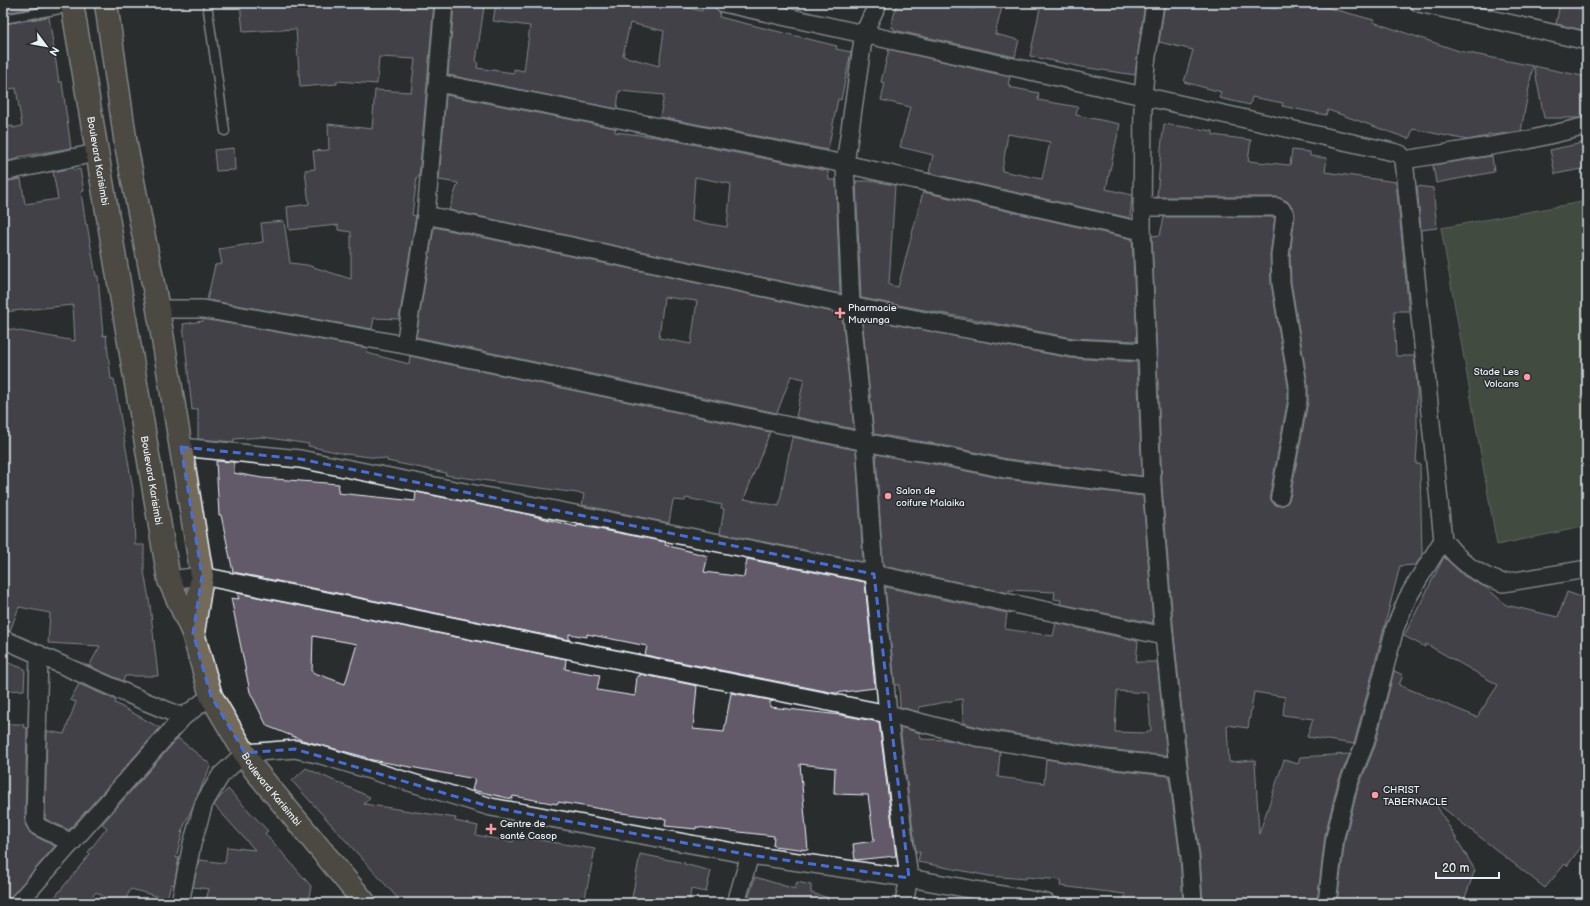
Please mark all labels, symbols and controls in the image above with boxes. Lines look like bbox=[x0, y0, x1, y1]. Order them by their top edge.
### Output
north arrow bbox=[26, 26, 66, 66]
text: N bbox=[46, 44, 62, 58]
street label: Boulevard Karisimbi bbox=[84, 116, 111, 206]
place label: Pharmacie Muvunga bbox=[848, 302, 897, 326]
marker: Pharmacie Muvunga bbox=[835, 308, 845, 318]
place label: Stade Les Volcans bbox=[1474, 366, 1519, 390]
marker: Stade Les Volcans bbox=[1522, 372, 1532, 382]
street label: Boulevard Karisimbi bbox=[138, 435, 165, 526]
place label: Salon de coifure Malaika bbox=[896, 485, 965, 509]
marker: Salon de coifure Malaika bbox=[883, 491, 893, 501]
street label: Boulevard Karisimbi bbox=[239, 751, 303, 828]
place label: CHRIST TABERNACLE bbox=[1383, 784, 1448, 808]
marker: CHRIST TABERNACLE bbox=[1370, 790, 1380, 800]
place label: Centre de santé Casop bbox=[500, 818, 557, 842]
marker: Centre de santé Casop bbox=[485, 823, 497, 835]
scale bar bbox=[1436, 854, 1499, 880]
text: 20 m bbox=[1442, 861, 1469, 876]

